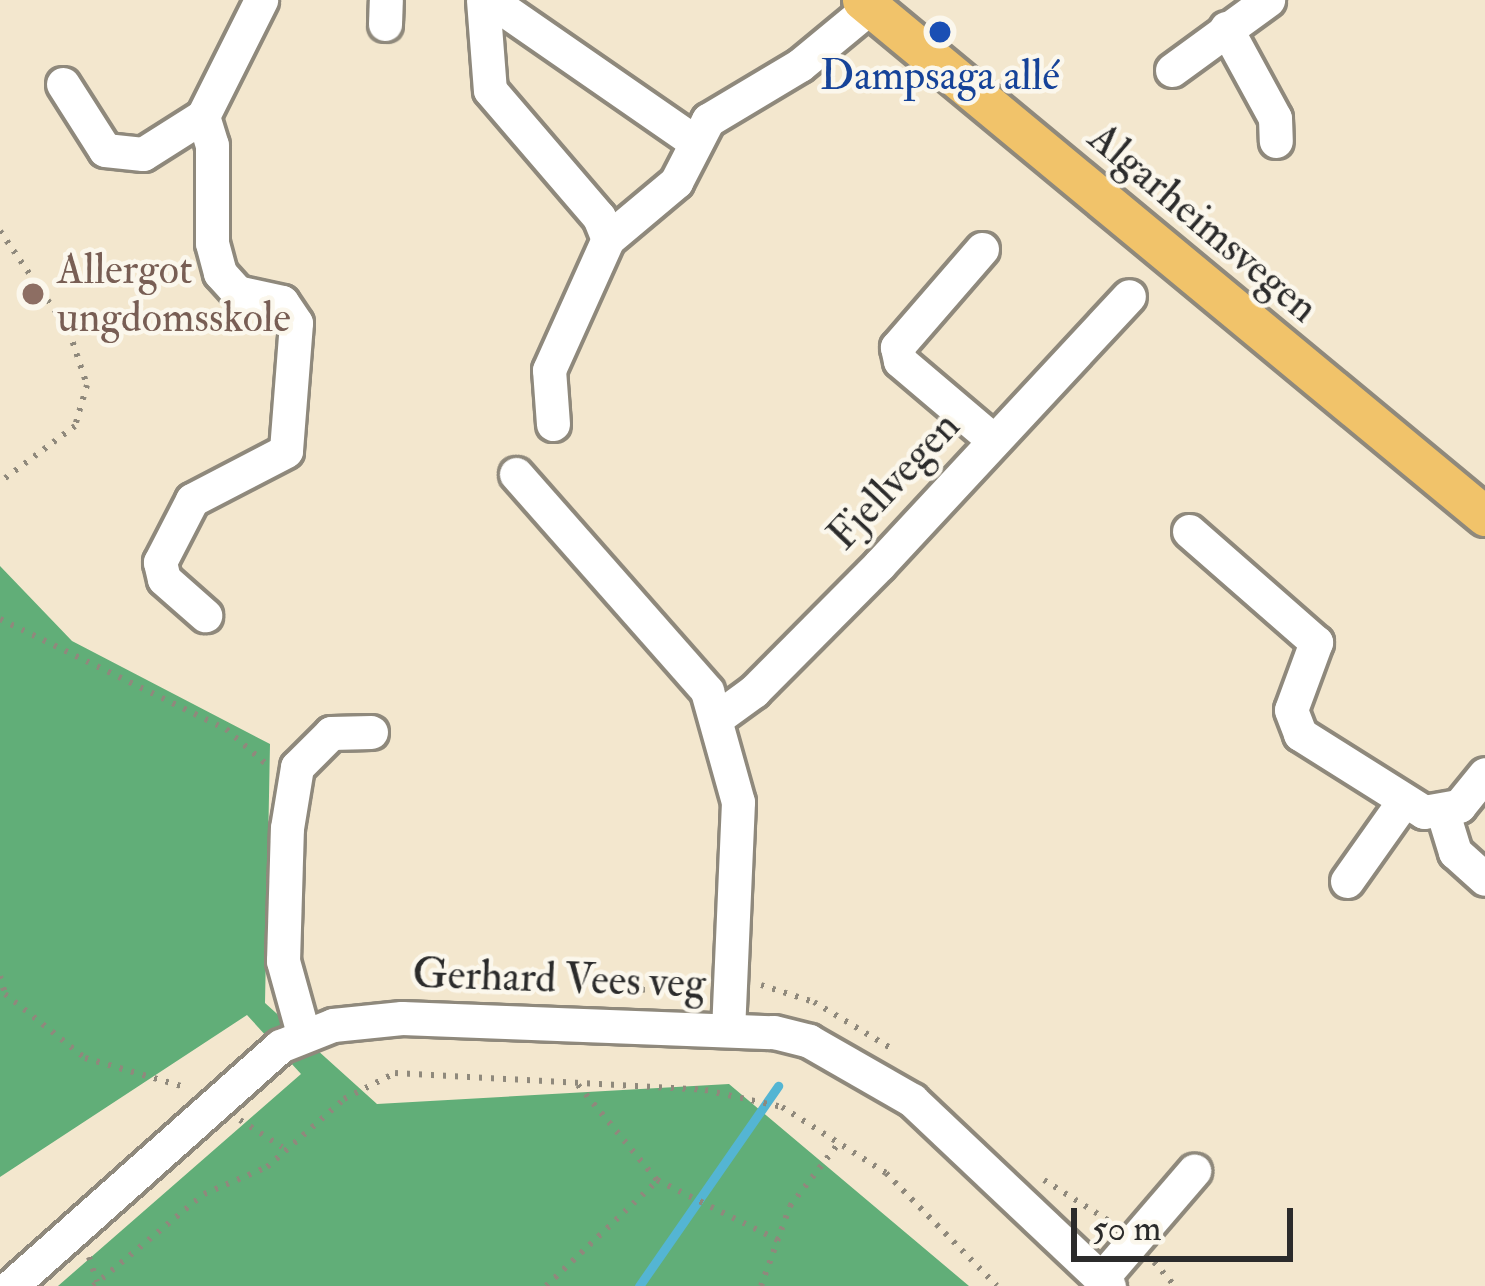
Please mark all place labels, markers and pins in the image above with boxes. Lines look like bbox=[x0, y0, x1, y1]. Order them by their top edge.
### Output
marker: Dampsaga allé bbox=[927, 19, 953, 45]
place label: Dampsaga allé bbox=[820, 51, 1060, 101]
place label: Allergot ungdomsskole bbox=[57, 245, 291, 344]
marker: Allergot ungdomsskole bbox=[20, 281, 46, 307]

